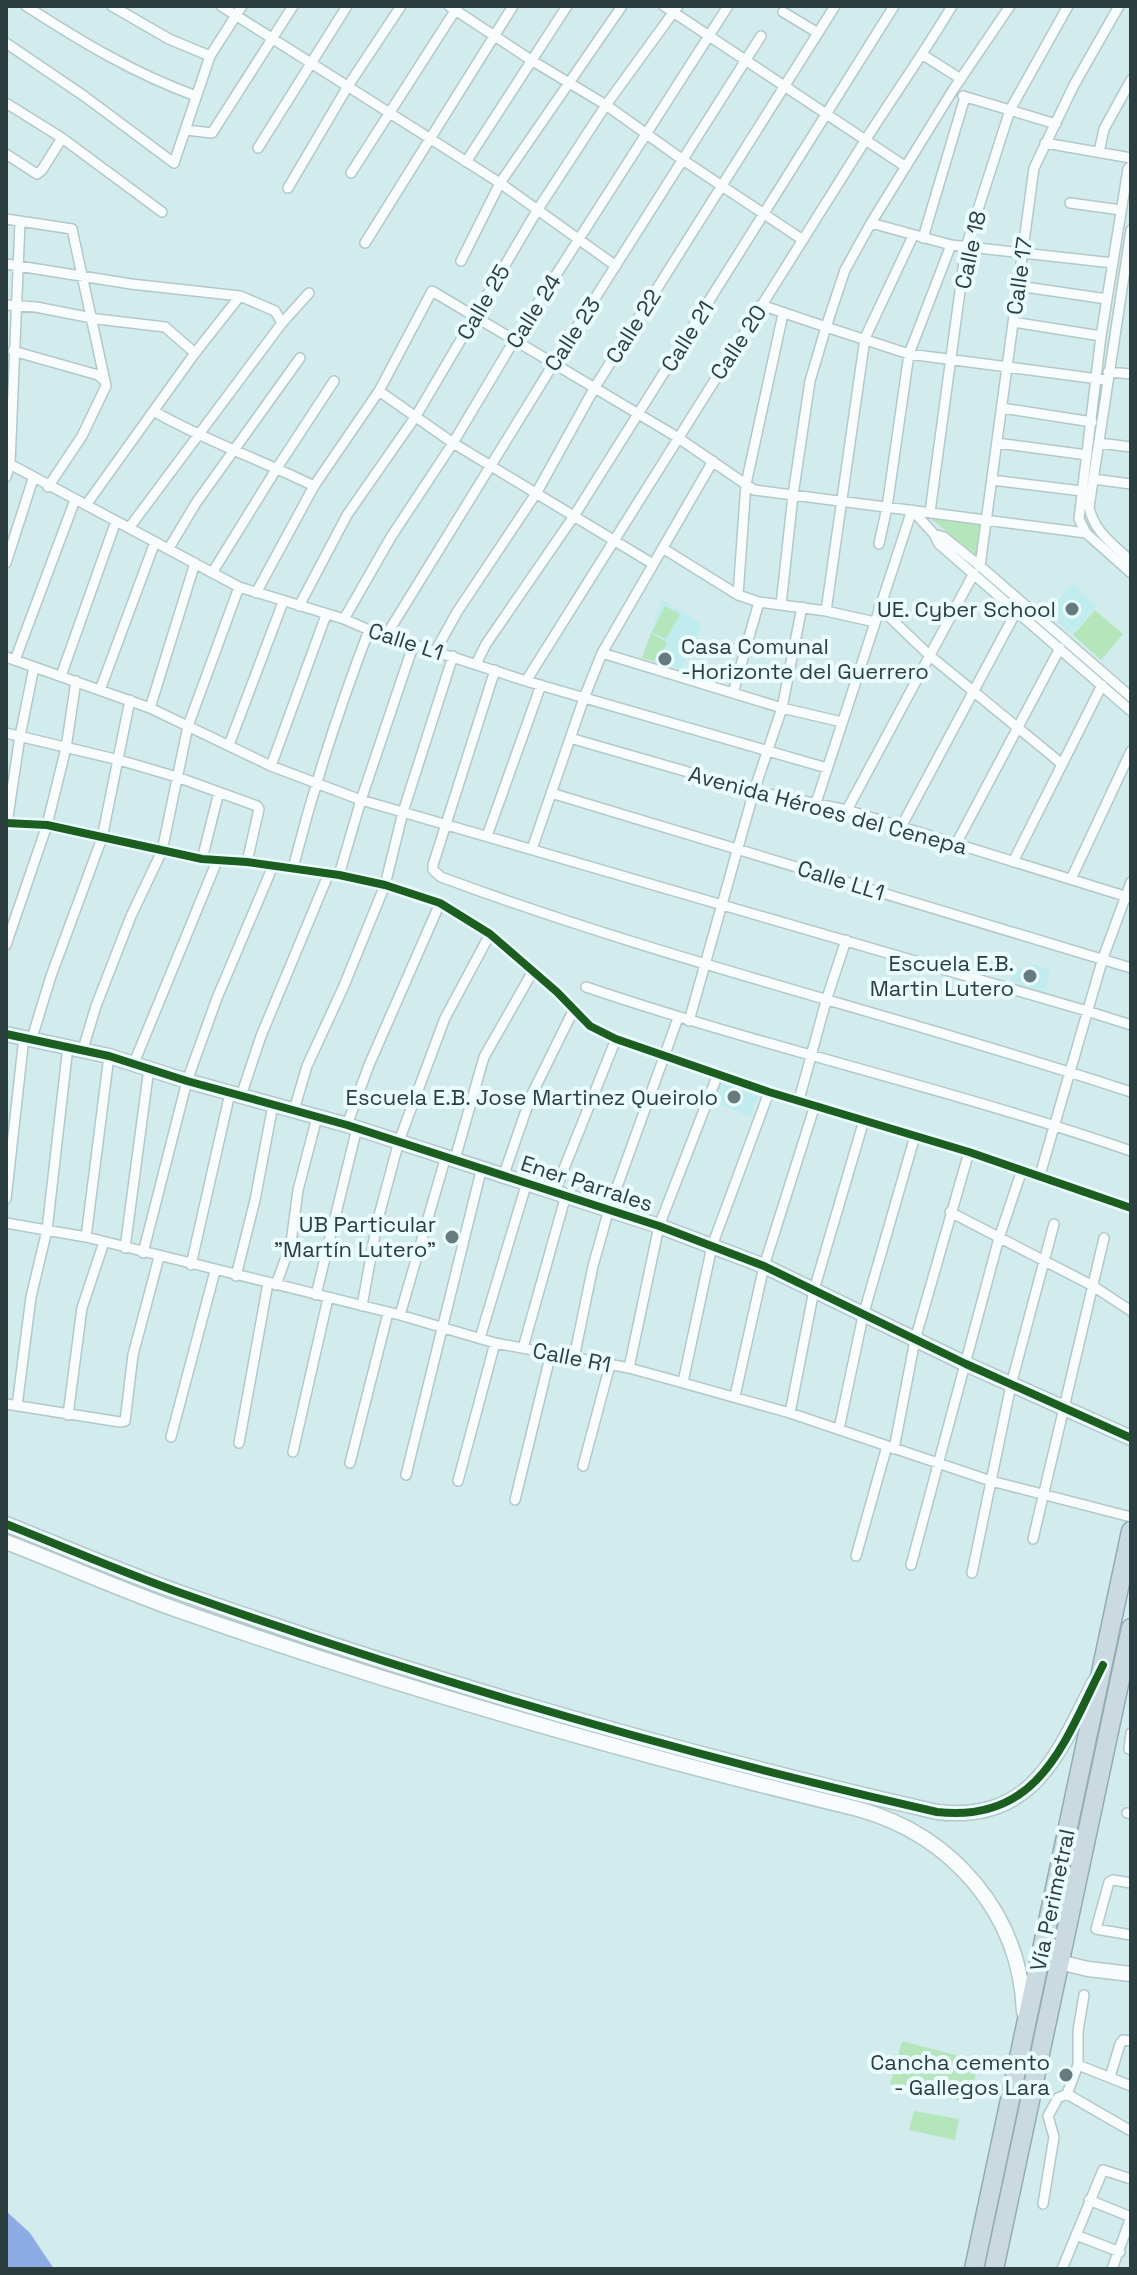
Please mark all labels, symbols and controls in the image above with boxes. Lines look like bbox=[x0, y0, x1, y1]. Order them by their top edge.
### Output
street label: Calle 18 bbox=[948, 208, 992, 292]
street label: Calle 17 bbox=[1000, 236, 1038, 316]
street label: Calle 25 bbox=[450, 259, 516, 345]
street label: Calle 24 bbox=[499, 268, 567, 353]
street label: Calle 22 bbox=[599, 283, 667, 369]
street label: Calle 23 bbox=[538, 292, 606, 376]
street label: Calle 21 bbox=[654, 295, 720, 377]
street label: Calle 20 bbox=[703, 299, 773, 385]
place label: UE. Cyber School bbox=[877, 595, 1056, 623]
marker: UE. Cyber School bbox=[1063, 600, 1081, 618]
street label: Calle L1 bbox=[365, 616, 447, 666]
place label: Casa Comunal -Horizonte del Guerrero bbox=[681, 632, 929, 685]
marker: Casa Comunal -Horizonte del Guerrero bbox=[656, 650, 674, 668]
street label: Avenida Héroes del Cenepa bbox=[686, 759, 971, 861]
street label: Calle LL1 bbox=[794, 854, 888, 906]
place label: Escuela E.B. Martin Lutero bbox=[870, 949, 1014, 1002]
marker: Escuela E.B. Martin Lutero bbox=[1021, 967, 1039, 985]
place label: Escuela E.B. Jose Martinez Queirolo bbox=[346, 1083, 718, 1111]
marker: Escuela E.B. Jose Martinez Queirolo bbox=[725, 1088, 743, 1106]
street label: Ener Parrales bbox=[517, 1148, 657, 1218]
place label: UB Particular "Martín Lutero" bbox=[274, 1210, 436, 1263]
marker: UB Particular "Martín Lutero" bbox=[443, 1228, 461, 1246]
street label: Calle R1 bbox=[530, 1336, 614, 1378]
street label: Vía Perimetral bbox=[1023, 1826, 1081, 1974]
place label: Cancha cemento - Gallegos Lara bbox=[870, 2048, 1050, 2101]
marker: Cancha cemento - Gallegos Lara bbox=[1057, 2066, 1075, 2084]

